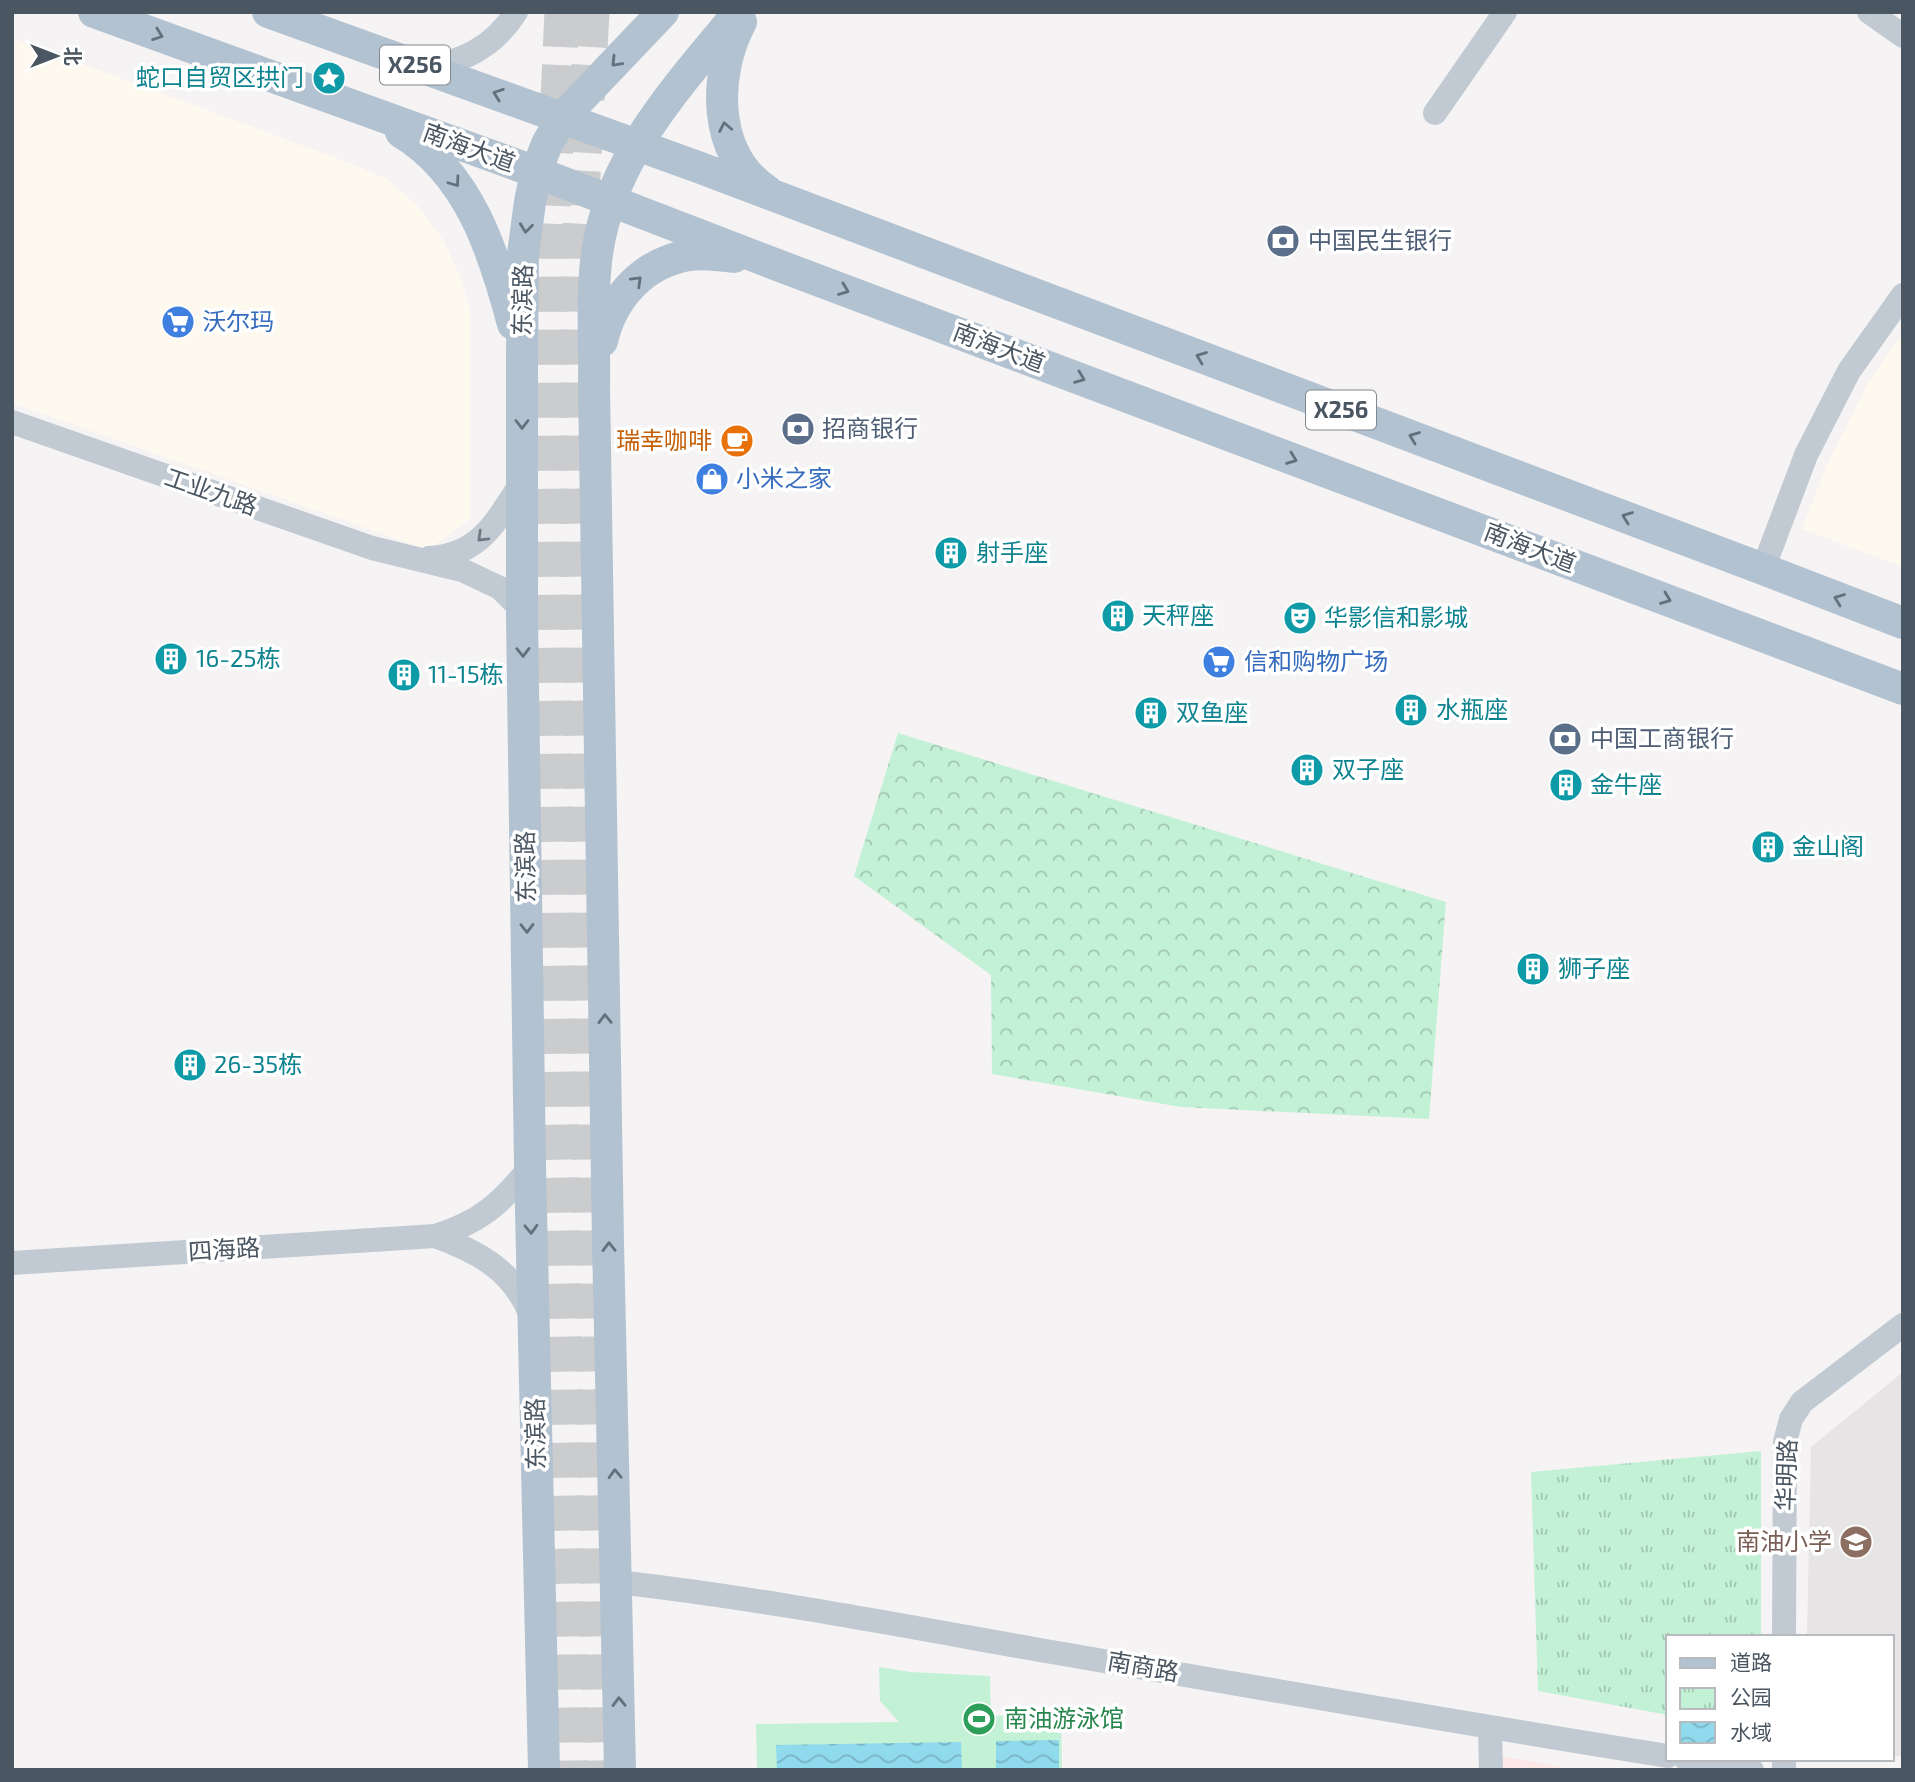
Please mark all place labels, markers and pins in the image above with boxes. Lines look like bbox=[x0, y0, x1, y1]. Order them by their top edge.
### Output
place icon: 蛇口自贸区拱门 bbox=[310, 59, 348, 97]
place label: 蛇口自贸区拱门 bbox=[136, 62, 304, 91]
bank icon: 中国民生银行 bbox=[1264, 222, 1302, 260]
place label: 中国民生银行 bbox=[1308, 225, 1452, 254]
supermarket icon: 沃尔玛 bbox=[159, 303, 197, 341]
place label: 沃尔玛 bbox=[202, 306, 274, 335]
bank icon: 招商银行 bbox=[779, 410, 817, 448]
place label: 招商银行 bbox=[822, 413, 918, 442]
cafe icon: 瑞幸咖啡 bbox=[718, 422, 756, 460]
place label: 瑞幸咖啡 bbox=[616, 425, 712, 454]
shop icon: 小米之家 bbox=[693, 460, 731, 498]
place label: 小米之家 bbox=[736, 463, 832, 492]
building icon: 射手座 bbox=[932, 534, 970, 572]
place label: 射手座 bbox=[976, 537, 1048, 566]
building icon: 天秤座 bbox=[1099, 597, 1137, 635]
theatre icon: 华影信和影城 bbox=[1281, 599, 1319, 637]
place label: 天秤座 bbox=[1142, 600, 1214, 629]
place label: 华影信和影城 bbox=[1324, 602, 1468, 631]
building icon: 16-25栋 bbox=[152, 640, 190, 678]
place label: 16-25栋 bbox=[196, 643, 280, 672]
supermarket icon: 信和购物广场 bbox=[1200, 643, 1238, 681]
place label: 信和购物广场 bbox=[1244, 646, 1388, 675]
building icon: 11-15栋 bbox=[385, 656, 423, 694]
place label: 11-15栋 bbox=[428, 659, 504, 688]
building icon: 水瓶座 bbox=[1392, 691, 1430, 729]
building icon: 双鱼座 bbox=[1132, 694, 1170, 732]
place label: 水瓶座 bbox=[1436, 694, 1508, 723]
place label: 双鱼座 bbox=[1176, 697, 1248, 726]
bank icon: 中国工商银行 bbox=[1546, 720, 1584, 758]
place label: 中国工商银行 bbox=[1590, 723, 1734, 752]
building icon: 双子座 bbox=[1288, 751, 1326, 789]
place label: 双子座 bbox=[1332, 754, 1404, 783]
building icon: 金牛座 bbox=[1547, 766, 1585, 804]
place label: 金牛座 bbox=[1590, 769, 1662, 798]
building icon: 金山阁 bbox=[1749, 828, 1787, 866]
place label: 金山阁 bbox=[1792, 831, 1864, 860]
building icon: 狮子座 bbox=[1514, 950, 1552, 988]
place label: 狮子座 bbox=[1558, 953, 1630, 982]
building icon: 26-35栋 bbox=[171, 1046, 209, 1084]
place label: 26-35栋 bbox=[214, 1049, 302, 1078]
school or university icon: 南油小学 bbox=[1837, 1523, 1875, 1561]
place label: 南油小学 bbox=[1736, 1526, 1832, 1555]
sports icon: 南油游泳馆 bbox=[960, 1700, 998, 1738]
place label: 南油游泳馆 bbox=[1004, 1703, 1124, 1732]

